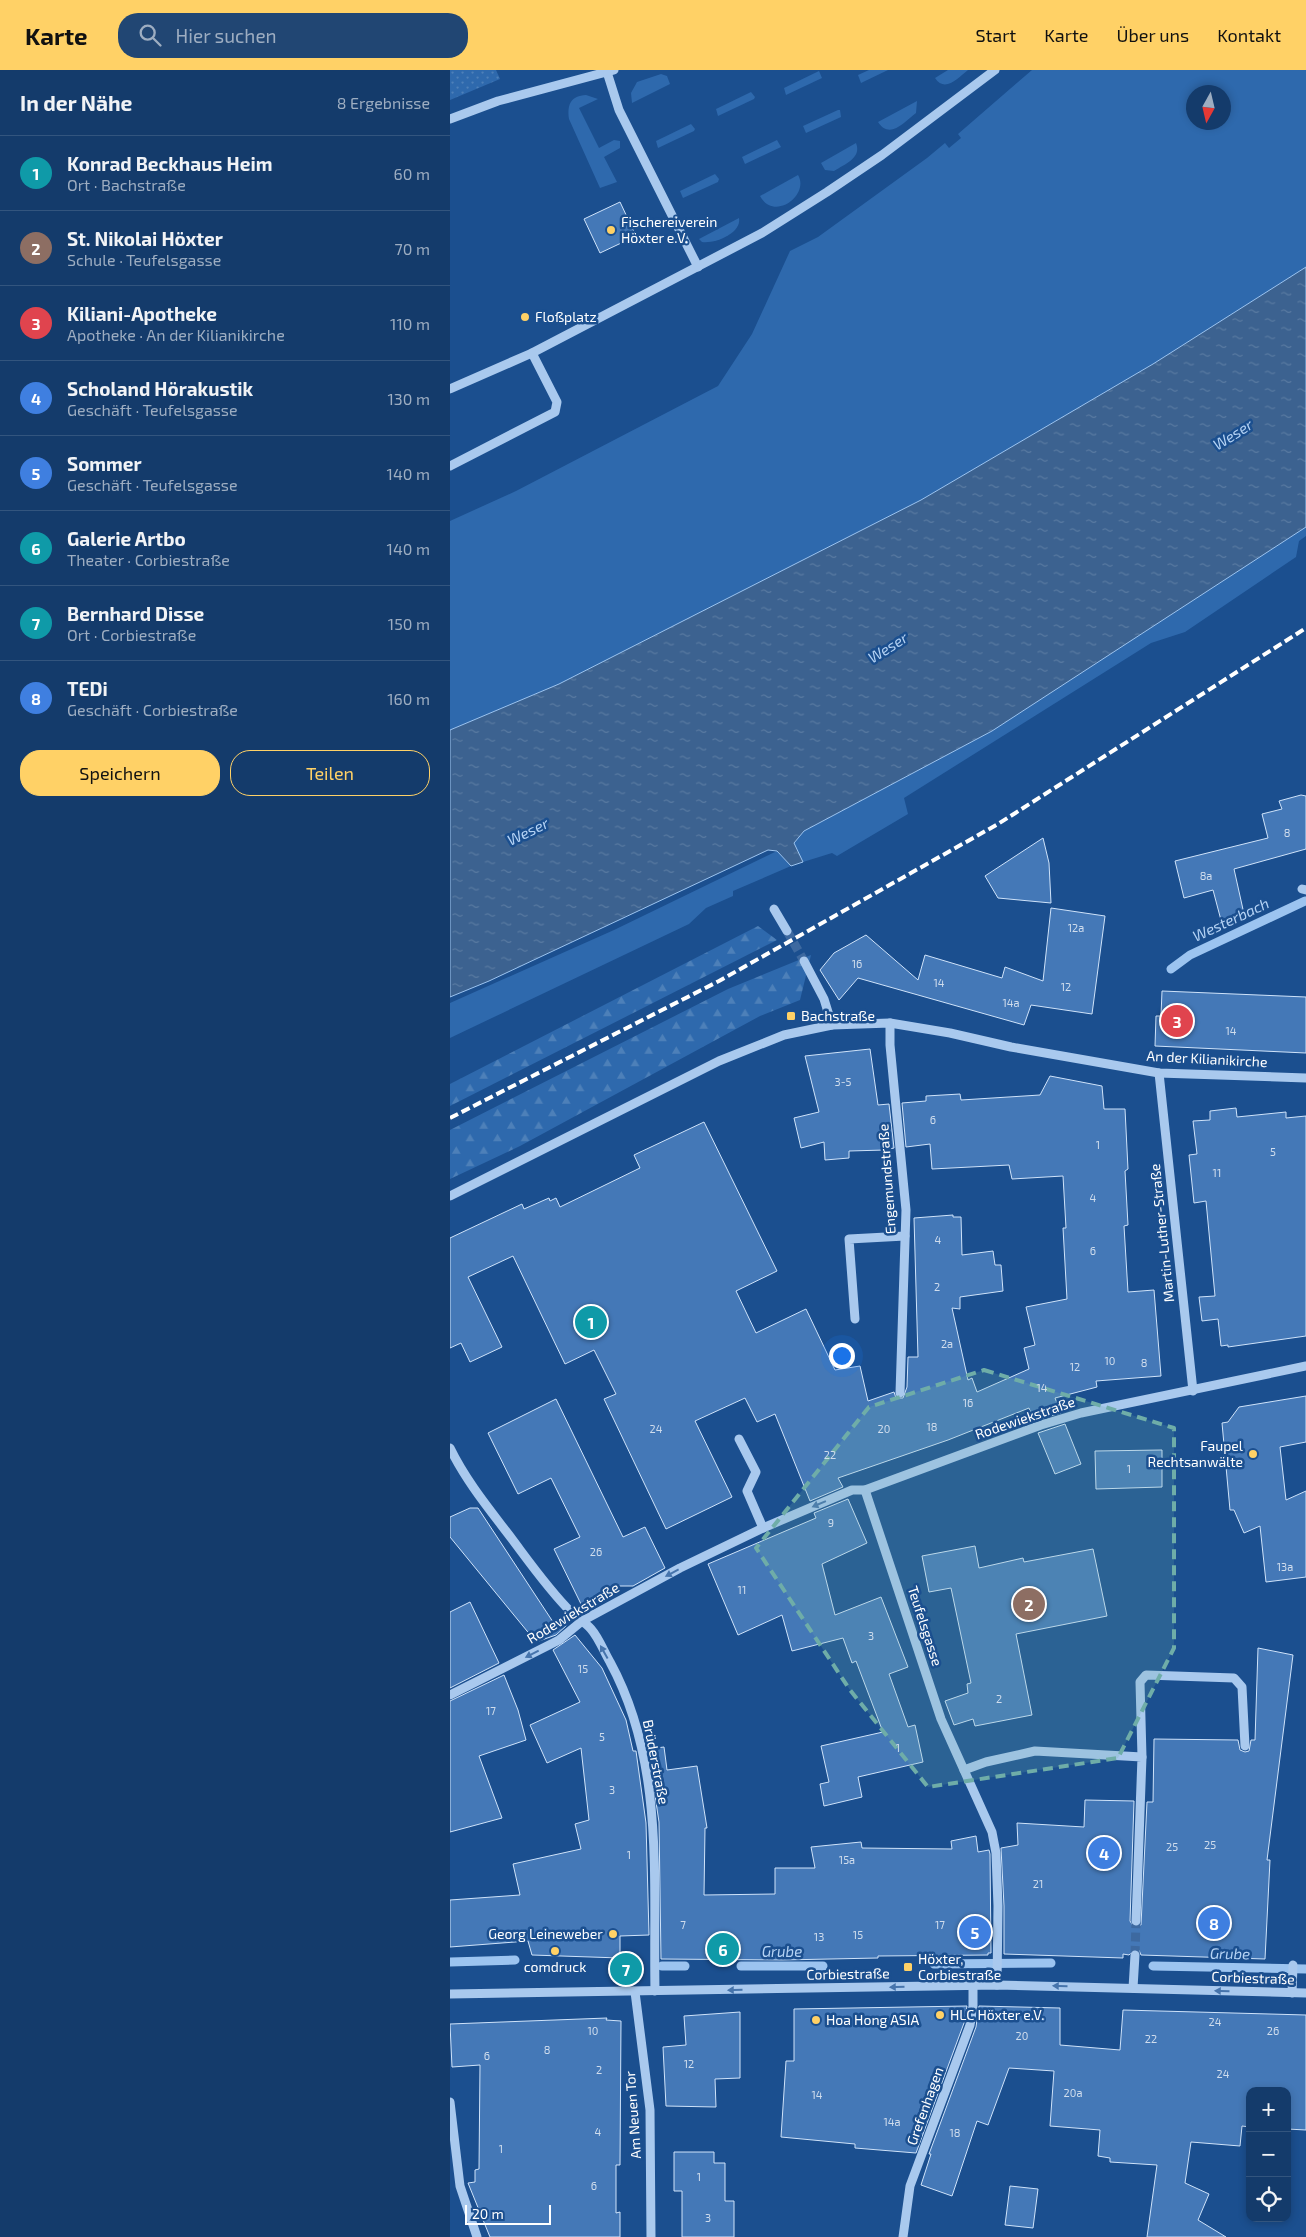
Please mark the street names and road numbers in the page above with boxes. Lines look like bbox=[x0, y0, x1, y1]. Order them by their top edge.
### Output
street label: An der Kilianikirche bbox=[1146, 1047, 1268, 1070]
street label: Engemundstraße bbox=[874, 1123, 899, 1235]
street label: Martin-Luther-Straße bbox=[1146, 1163, 1177, 1303]
street label: Rodewiekstraße bbox=[973, 1392, 1077, 1443]
street label: Rodewiekstraße bbox=[524, 1578, 622, 1647]
street label: Teufelsgasse bbox=[905, 1584, 946, 1668]
street label: Brüderstraße bbox=[640, 1718, 673, 1806]
street label: Corbiestraße bbox=[806, 1964, 890, 1983]
street label: Corbiestraße bbox=[1211, 1968, 1295, 1987]
street label: Grefenhagen bbox=[903, 2064, 947, 2147]
street label: Am Neuen Tor bbox=[621, 2070, 644, 2160]

